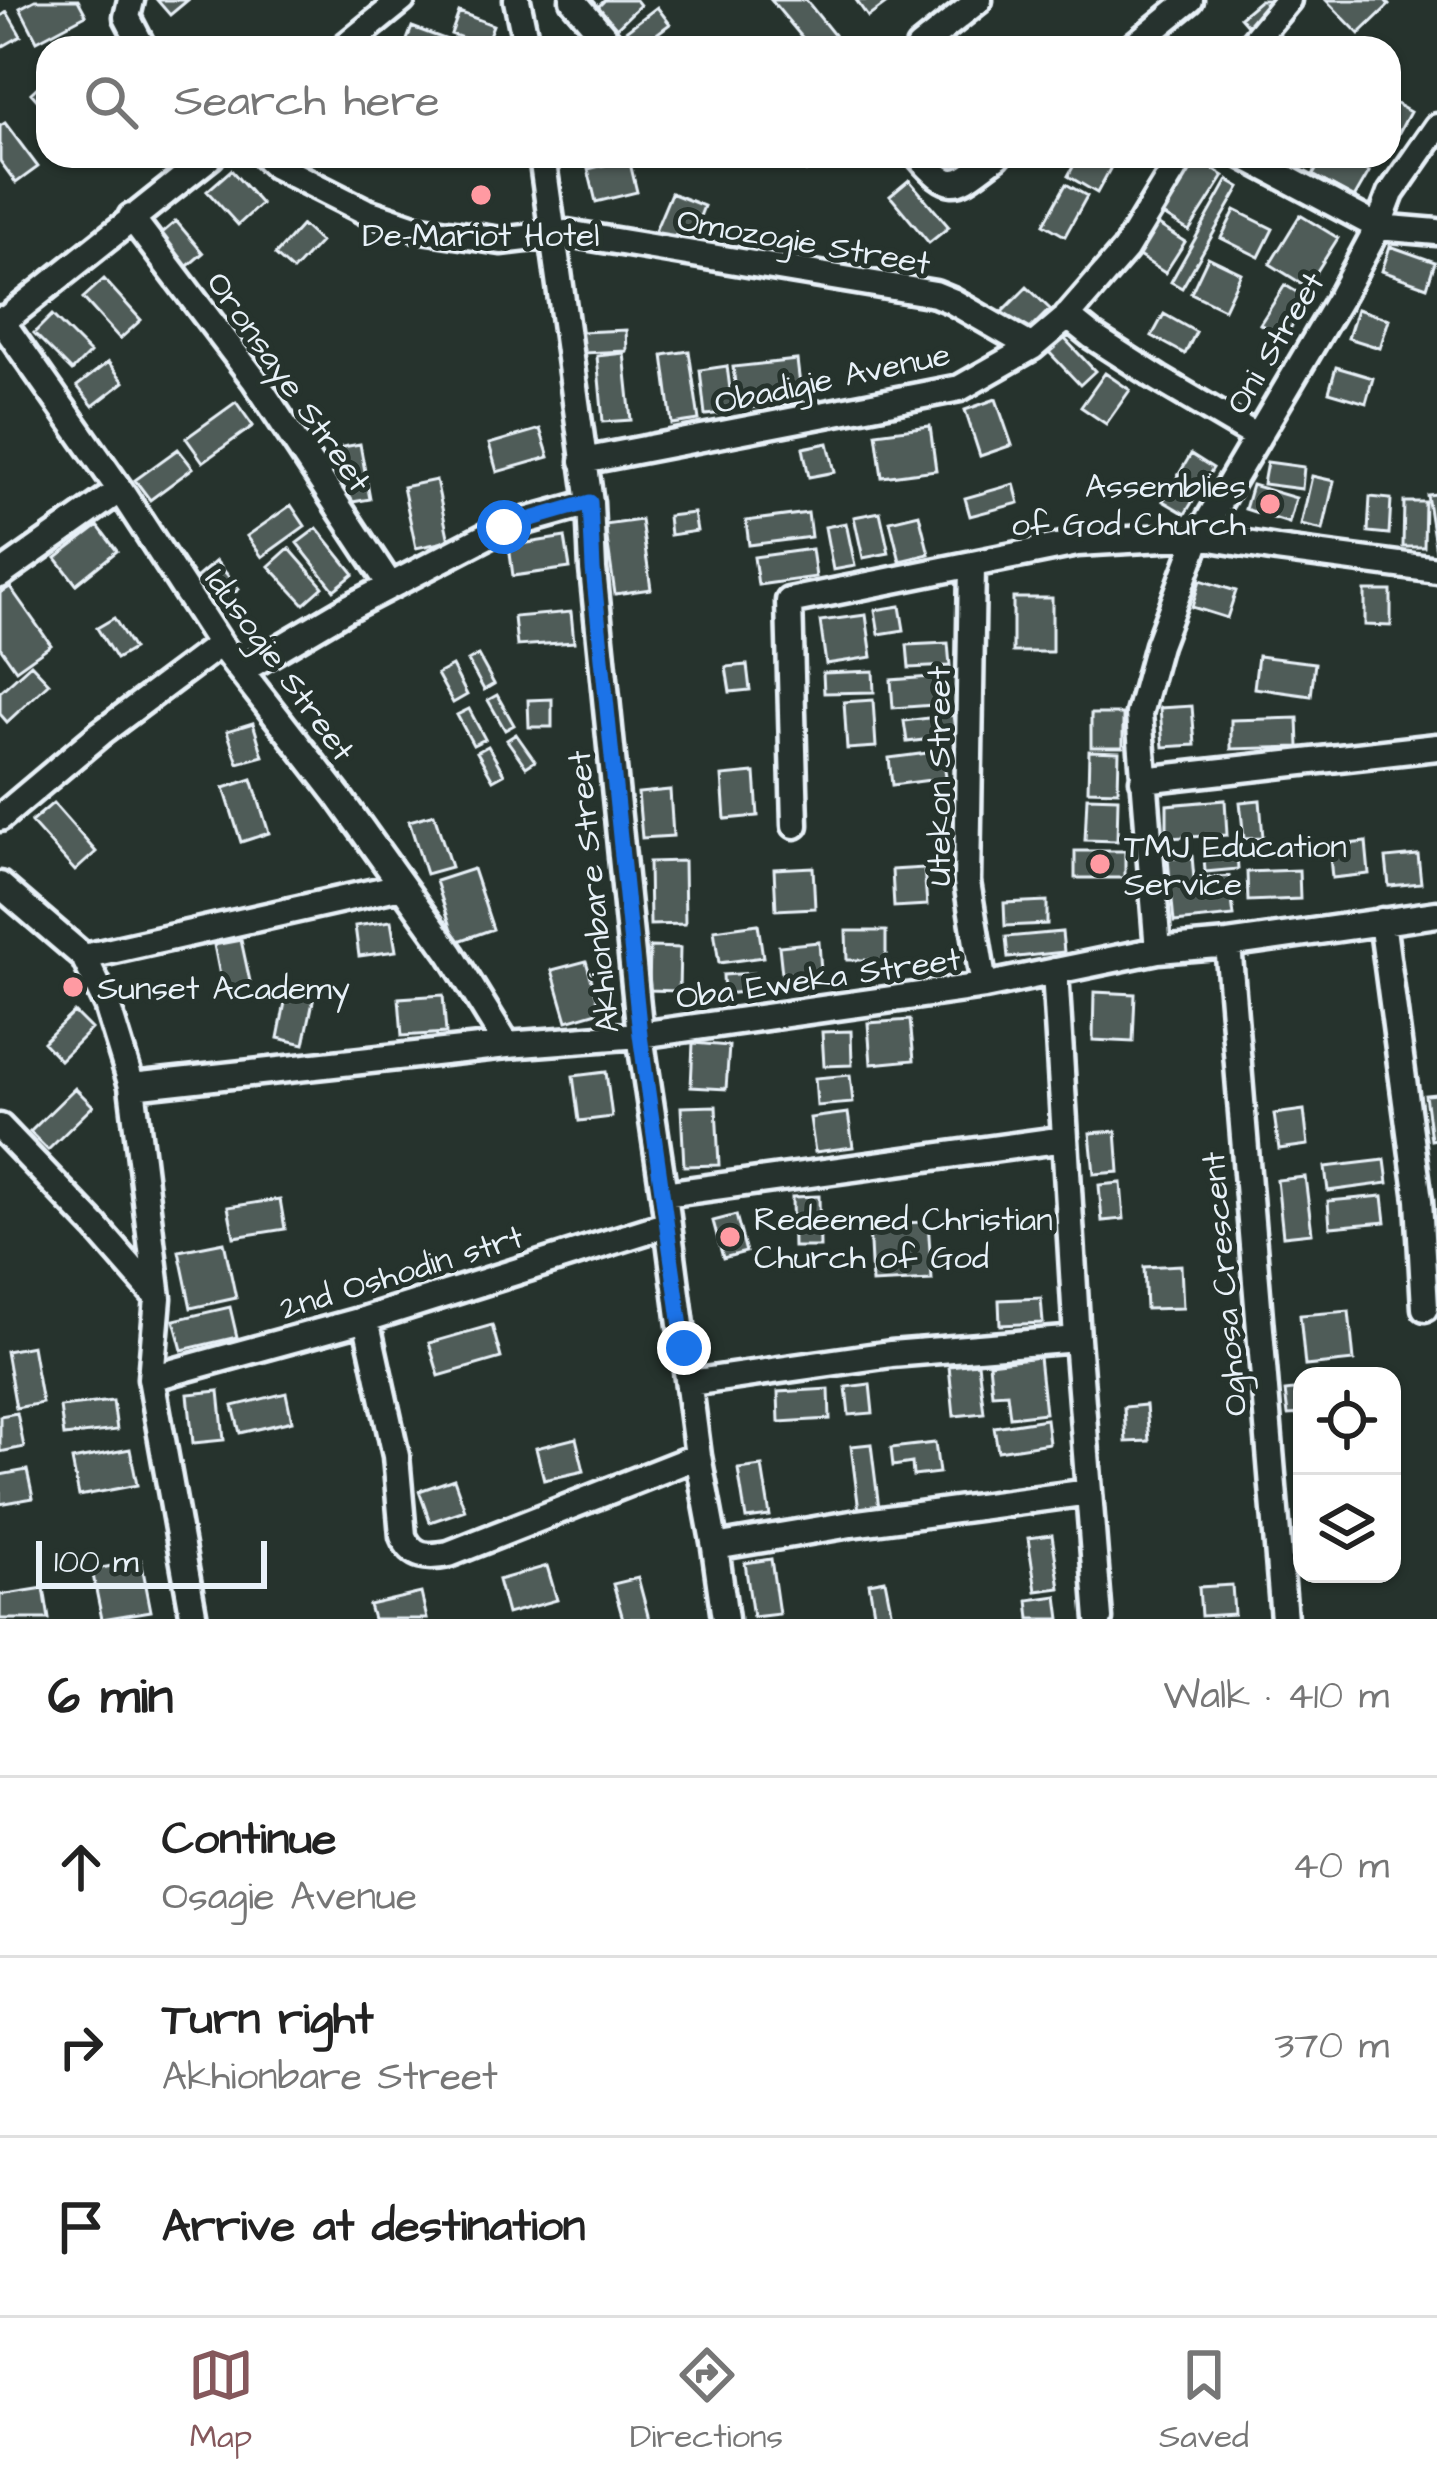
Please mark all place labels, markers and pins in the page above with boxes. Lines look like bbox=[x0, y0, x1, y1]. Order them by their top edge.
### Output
marker: De-Mariot Hotel bbox=[468, 182, 494, 208]
place label: De-Mariot Hotel bbox=[363, 213, 599, 259]
place label: Assemblies of God Church bbox=[1011, 464, 1247, 548]
marker: Assemblies of God Church bbox=[1257, 491, 1283, 517]
place label: TMJ Education Service bbox=[1124, 824, 1347, 908]
marker: TMJ Education Service bbox=[1087, 851, 1113, 877]
place label: Sunset Academy bbox=[97, 966, 350, 1013]
marker: Sunset Academy bbox=[60, 974, 86, 1000]
place label: Redeemed Christian Church of God bbox=[754, 1197, 1053, 1281]
marker: Redeemed Christian Church of God bbox=[717, 1224, 743, 1250]

